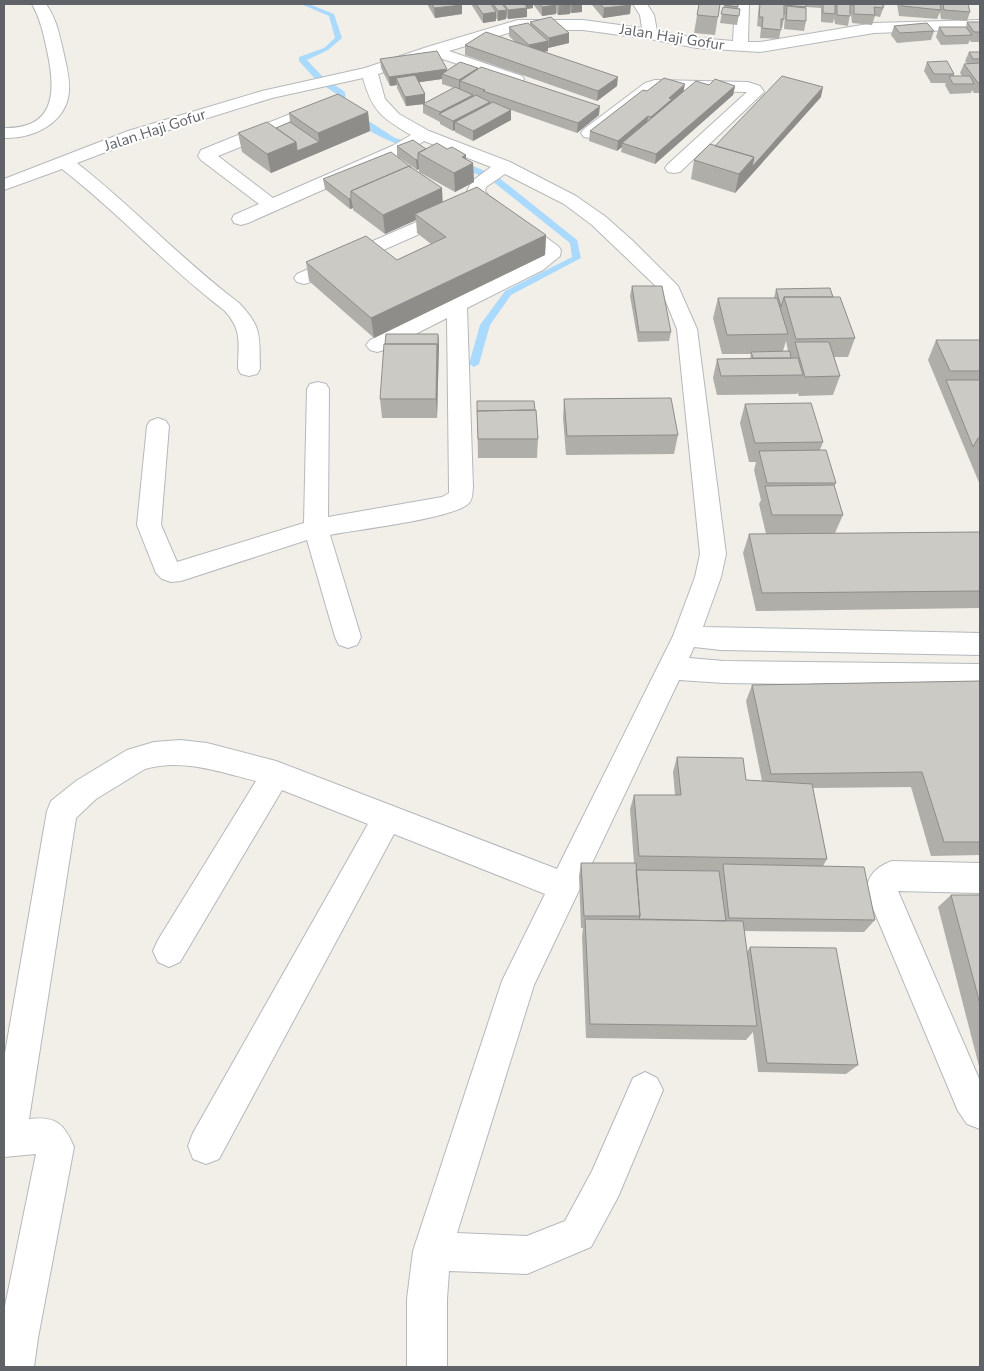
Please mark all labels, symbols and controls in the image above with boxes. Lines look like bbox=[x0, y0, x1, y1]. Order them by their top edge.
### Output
street label: Jalan Haji Gofur bbox=[617, 19, 726, 55]
street label: Jalan Haji Gofur bbox=[101, 104, 209, 156]

